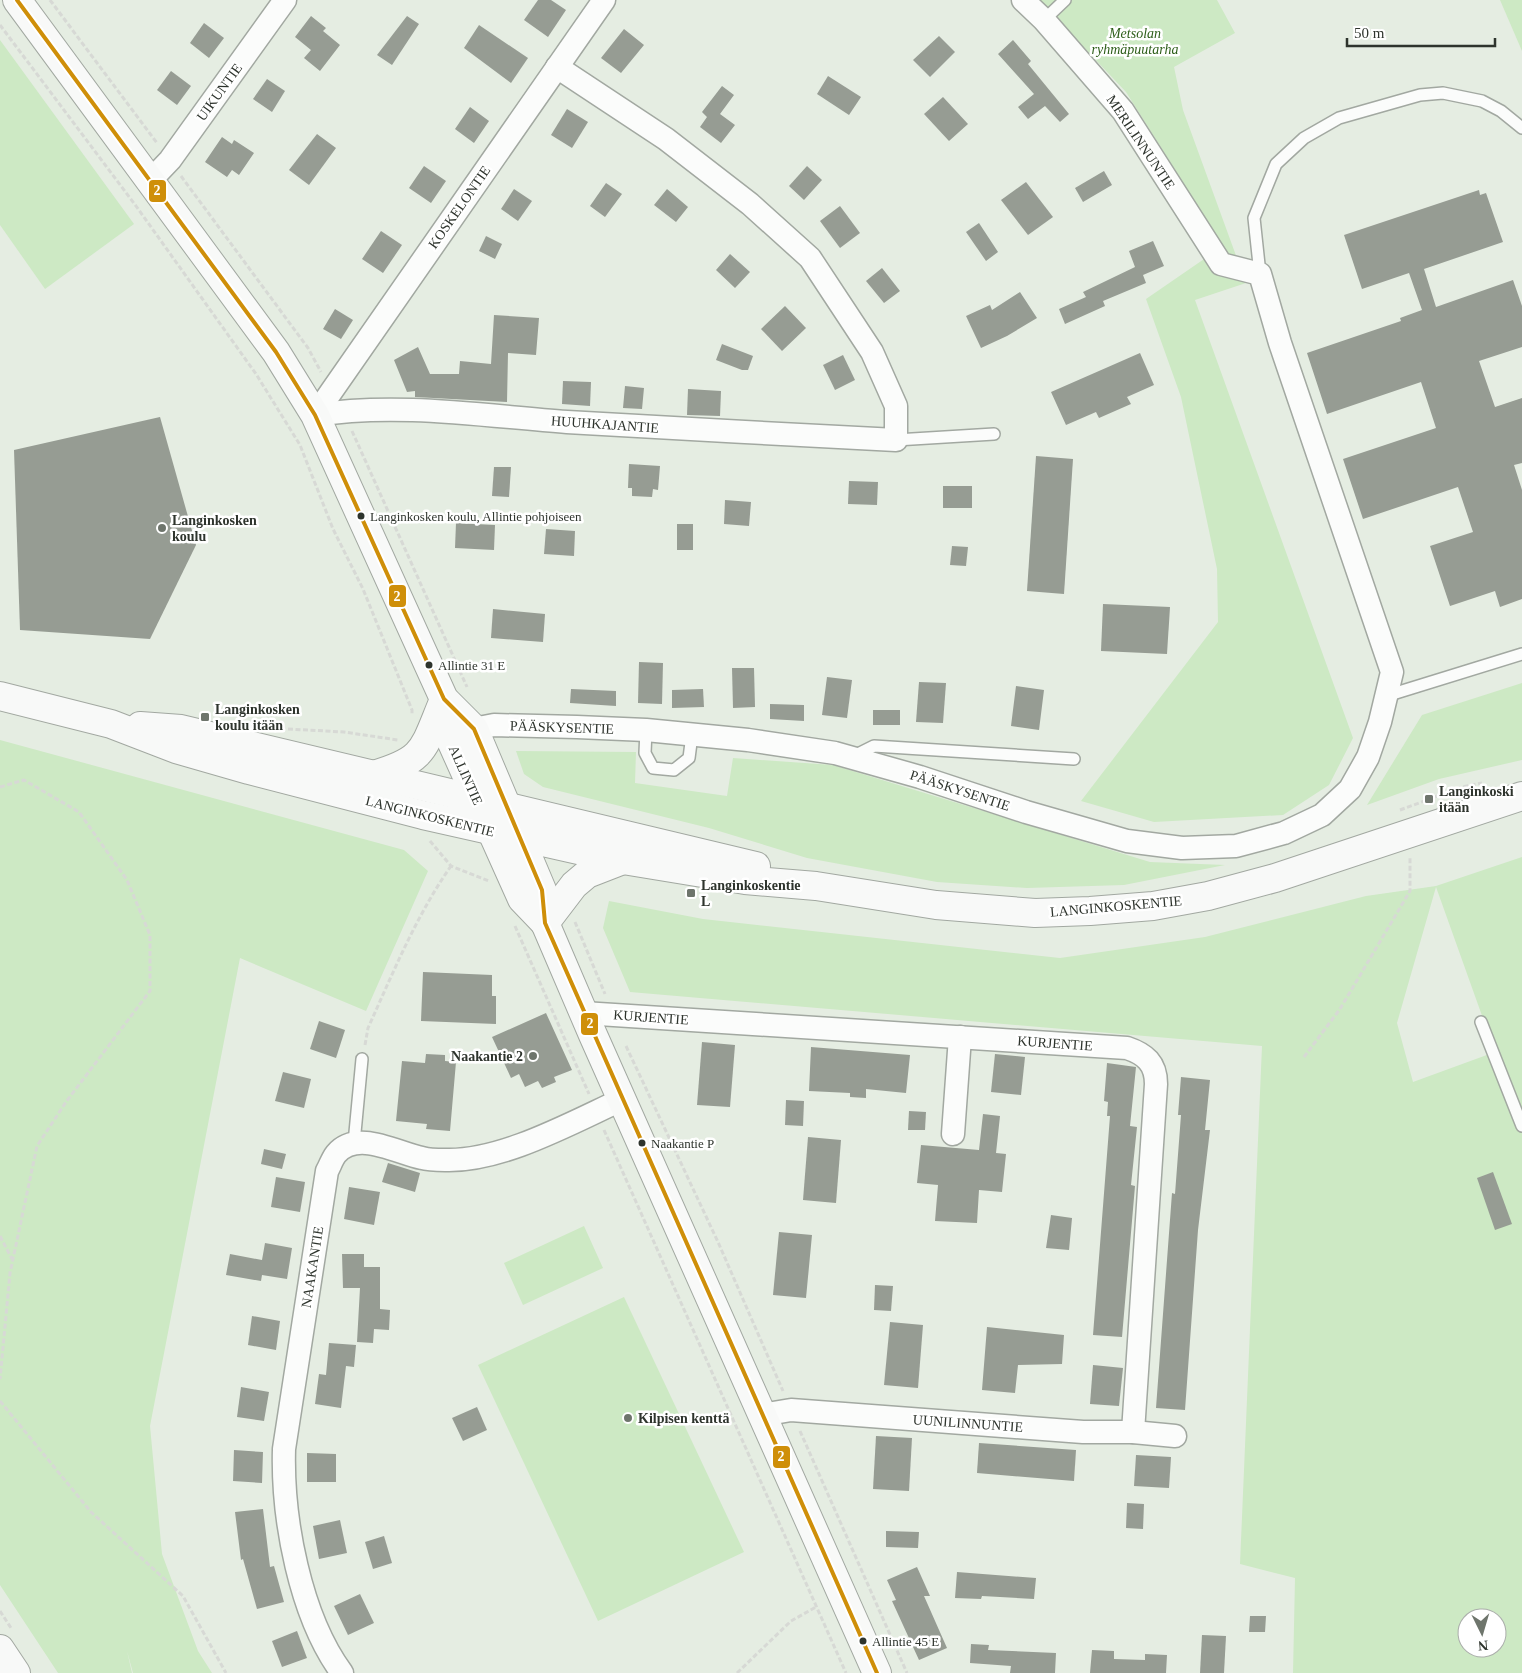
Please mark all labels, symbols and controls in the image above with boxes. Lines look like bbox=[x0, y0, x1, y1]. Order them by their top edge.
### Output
scale bar bbox=[1347, 15, 1494, 47]
text: 50 m bbox=[1354, 25, 1385, 41]
park label: Metsolan ryhmäpuutarha bbox=[1092, 26, 1178, 57]
street label: UIKUNTIE bbox=[194, 61, 245, 124]
street label: MERILINNUNTIE bbox=[1103, 92, 1178, 192]
street label: KOSKELONTIE bbox=[425, 163, 493, 251]
line badge: 2 bbox=[148, 179, 167, 203]
text: 2 bbox=[154, 183, 161, 198]
street label: HUUHKAJANTIE bbox=[551, 413, 659, 436]
place label: Langinkosken koulu, Allintie pohjoiseen bbox=[370, 509, 582, 524]
marker: Langinkosken koulu, Allintie pohjoiseen bbox=[356, 511, 366, 521]
place label: Langinkosken koulu bbox=[172, 513, 257, 544]
marker: Langinkosken koulu bbox=[156, 522, 168, 534]
line badge: 2 bbox=[388, 584, 407, 608]
text: 2 bbox=[394, 589, 401, 604]
place label: Allintie 31 E bbox=[438, 658, 505, 673]
marker: Allintie 31 E bbox=[424, 660, 434, 670]
place label: Langinkosken koulu itään bbox=[215, 702, 300, 733]
marker: Langinkosken koulu itään bbox=[199, 711, 211, 723]
street label: PÄÄSKYSENTIE bbox=[510, 717, 614, 737]
street label: ALLINTIE bbox=[446, 743, 485, 807]
street label: PÄÄSKYSENTIE bbox=[908, 766, 1012, 814]
place label: Langinkoski itään bbox=[1439, 784, 1514, 815]
street label: LANGINKOSKENTIE bbox=[364, 793, 496, 840]
marker: Langinkoski itään bbox=[1423, 793, 1435, 805]
place label: Langinkoskentie L bbox=[701, 878, 801, 909]
marker: Langinkoskentie L bbox=[685, 887, 697, 899]
street label: LANGINKOSKENTIE bbox=[1050, 893, 1183, 920]
street label: KURJENTIE bbox=[613, 1007, 689, 1028]
line badge: 2 bbox=[580, 1012, 599, 1036]
text: 2 bbox=[587, 1016, 594, 1031]
street label: KURJENTIE bbox=[1017, 1033, 1093, 1054]
place label: Naakantie 2 bbox=[451, 1049, 523, 1064]
marker: Naakantie 2 bbox=[527, 1050, 539, 1062]
place label: Naakantie P bbox=[651, 1136, 714, 1151]
marker: Naakantie P bbox=[637, 1138, 647, 1148]
street label: NAAKANTIE bbox=[299, 1225, 326, 1309]
place label: Kilpisen kenttä bbox=[638, 1411, 729, 1426]
marker: Kilpisen kenttä bbox=[622, 1412, 634, 1424]
street label: UUNILINNUNTIE bbox=[912, 1412, 1024, 1435]
line badge: 2 bbox=[772, 1445, 791, 1469]
text: 2 bbox=[778, 1449, 785, 1464]
north arrow bbox=[1457, 1608, 1507, 1658]
place label: Allintie 45 E bbox=[872, 1634, 939, 1649]
marker: Allintie 45 E bbox=[858, 1636, 868, 1646]
text: N bbox=[1477, 1638, 1489, 1653]

